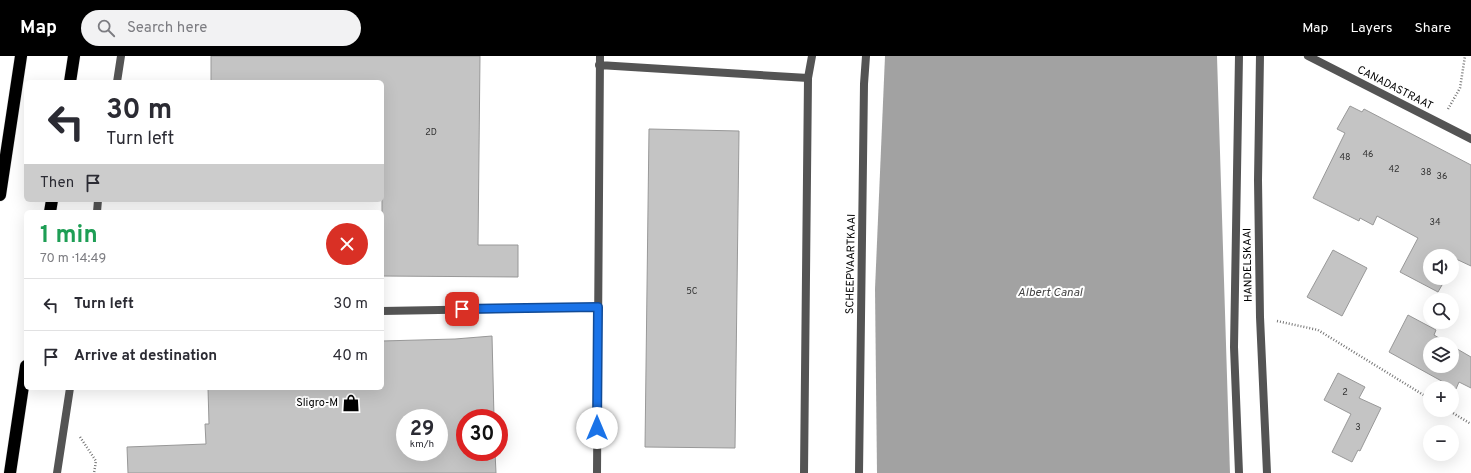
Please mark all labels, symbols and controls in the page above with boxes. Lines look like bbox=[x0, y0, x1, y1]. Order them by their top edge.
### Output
search box bbox=[81, 10, 361, 46]
text: Map bbox=[20, 16, 57, 40]
icon: search bbox=[95, 17, 117, 39]
text: Search here bbox=[127, 19, 207, 38]
text: Map bbox=[1302, 20, 1328, 37]
text: Layers bbox=[1350, 20, 1392, 37]
text: Share bbox=[1414, 20, 1451, 37]
street label: CANADASTRAAT bbox=[1355, 63, 1435, 113]
text: 30 m bbox=[106, 93, 172, 129]
icon: left bbox=[40, 96, 92, 148]
house number: 2D bbox=[425, 127, 437, 138]
text: Turn left bbox=[106, 128, 174, 151]
house number: 46 bbox=[1363, 149, 1373, 160]
house number: 48 bbox=[1339, 152, 1351, 163]
house number: 42 bbox=[1388, 164, 1400, 175]
house number: 38 bbox=[1421, 167, 1431, 178]
house number: 36 bbox=[1437, 171, 1447, 182]
icon: arrive bbox=[82, 172, 104, 194]
text: Then bbox=[40, 174, 74, 193]
street label: SCHEEPVAARTKAAI bbox=[843, 214, 859, 314]
house number: 34 bbox=[1429, 217, 1441, 228]
text: 1 min bbox=[40, 221, 98, 251]
button: close bbox=[326, 223, 368, 265]
street label: HANDELSKAAI bbox=[1240, 228, 1256, 302]
map controls bbox=[1423, 249, 1459, 461]
button: sound bbox=[1423, 249, 1459, 285]
text: 70 m · 14:49 bbox=[40, 251, 106, 267]
water label: Albert Canal bbox=[1018, 285, 1083, 301]
house number: 5C bbox=[686, 286, 698, 297]
pin bbox=[445, 292, 479, 326]
button: search bbox=[1423, 293, 1459, 329]
icon: left bbox=[40, 294, 62, 316]
text: Turn left bbox=[74, 295, 134, 314]
text: 30 m bbox=[333, 295, 368, 314]
icon: arrive bbox=[451, 298, 473, 320]
button: layers bbox=[1423, 337, 1459, 373]
icon: arrive bbox=[40, 346, 62, 368]
text: Arrive at destination bbox=[74, 347, 217, 366]
text: 40 m bbox=[333, 347, 368, 366]
button: + bbox=[1423, 381, 1459, 417]
house number: 2 bbox=[1342, 387, 1348, 398]
shop icon: Sligro-M bbox=[341, 393, 361, 413]
place label: Sligro-M bbox=[296, 396, 338, 410]
position arrow bbox=[576, 407, 618, 449]
speed limit sign: 30 bbox=[456, 409, 508, 461]
text: 29 bbox=[410, 417, 434, 443]
house number: 3 bbox=[1355, 422, 1361, 433]
button: − bbox=[1423, 425, 1459, 461]
text: km/h bbox=[410, 438, 434, 451]

